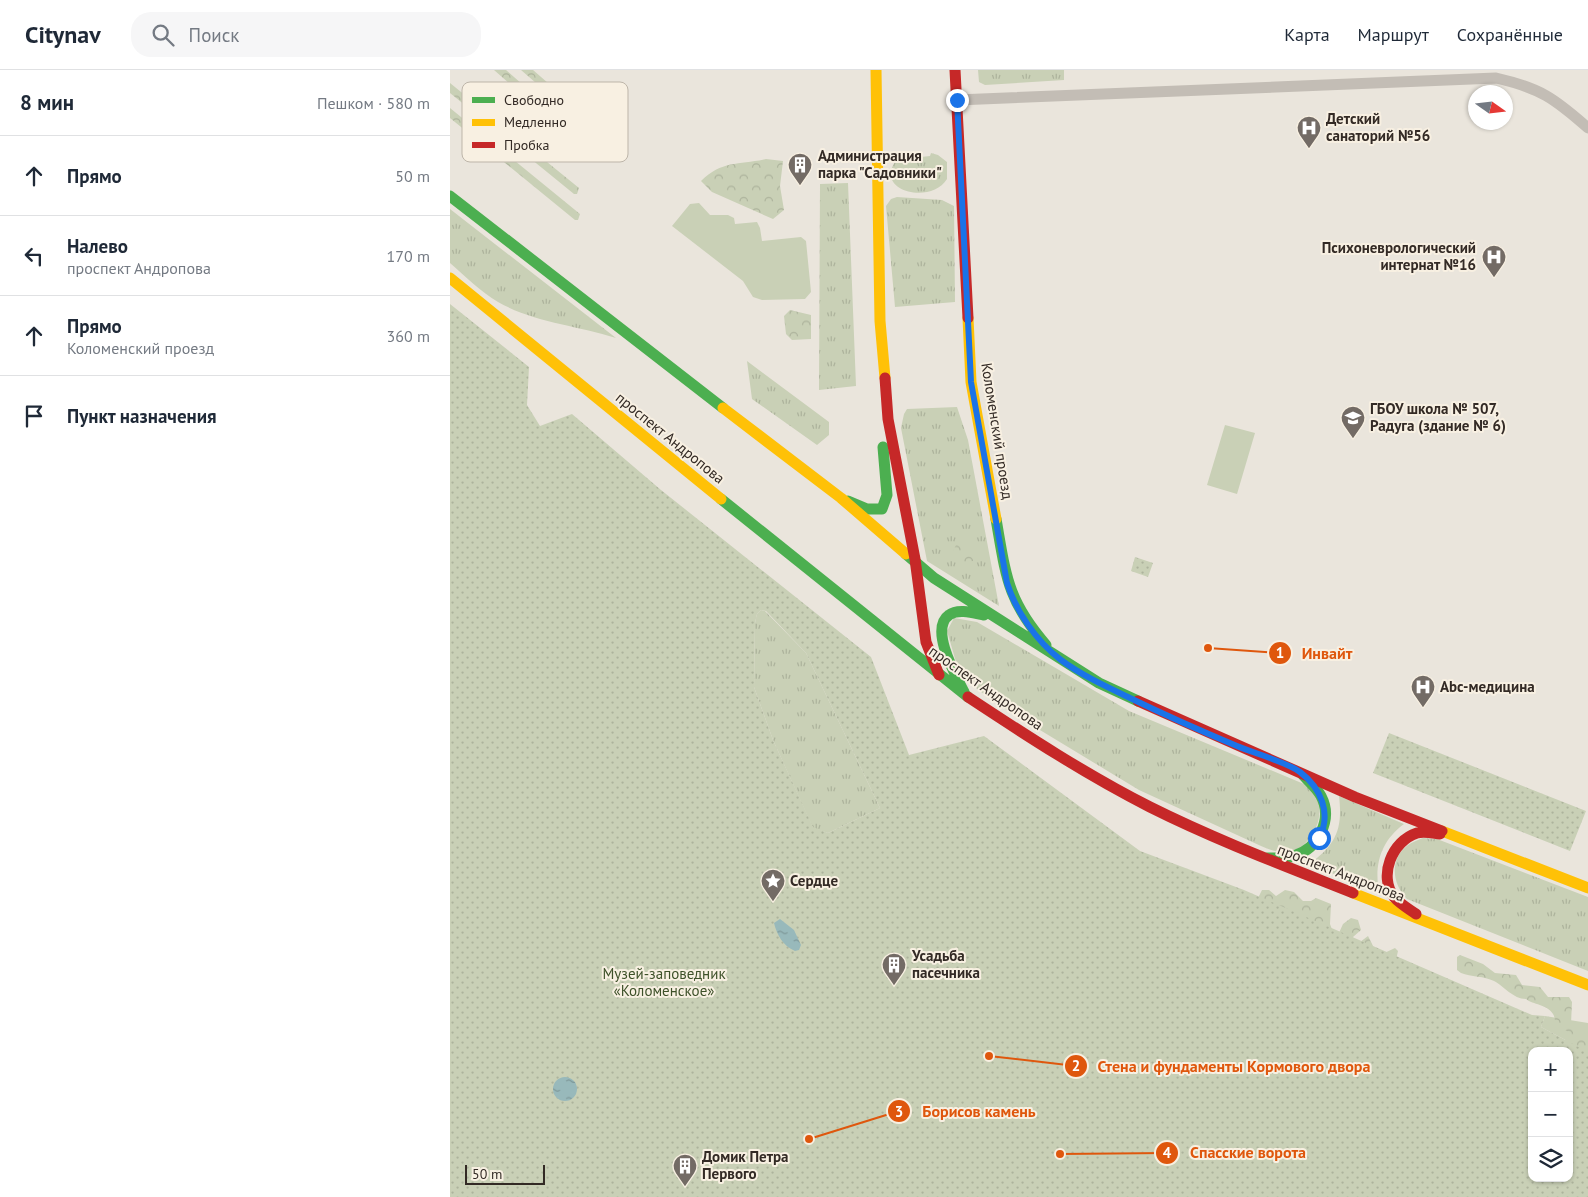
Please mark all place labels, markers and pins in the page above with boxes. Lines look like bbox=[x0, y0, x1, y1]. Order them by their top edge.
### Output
place label: Детский санаторий №56 bbox=[1326, 109, 1430, 145]
hospital icon: Детский санаторий №56 bbox=[1296, 115, 1322, 149]
place label: Администрация парка "Садовники" bbox=[818, 146, 942, 182]
building icon: Администрация парка "Садовники" bbox=[787, 152, 813, 186]
place label: Психоневрологический интернат №16 bbox=[1322, 238, 1476, 274]
hospital icon: Психоневрологический интернат №16 bbox=[1481, 244, 1507, 278]
place label: ГБОУ школа № 507, Радуга (здание № 6) bbox=[1370, 399, 1506, 435]
school or university icon: ГБОУ школа № 507, Радуга (здание № 6) bbox=[1340, 405, 1366, 439]
callout: Инвайт bbox=[1267, 637, 1363, 668]
hospital icon: Abc-медицина bbox=[1410, 674, 1436, 708]
place label: Abc-медицина bbox=[1440, 677, 1535, 696]
place icon: Сердце bbox=[760, 868, 786, 902]
place label: Сердце bbox=[790, 871, 838, 890]
place label: Усадьба пасечника bbox=[911, 946, 980, 982]
building icon: Усадьба пасечника bbox=[881, 952, 907, 986]
callout: Стена и фундаменты Кормового двора bbox=[1063, 1051, 1381, 1082]
callout: Борисов камень bbox=[887, 1096, 1045, 1127]
callout: Спасские ворота bbox=[1155, 1137, 1316, 1168]
place label: Домик Петра Первого bbox=[702, 1147, 788, 1183]
building icon: Домик Петра Первого bbox=[672, 1153, 698, 1187]

